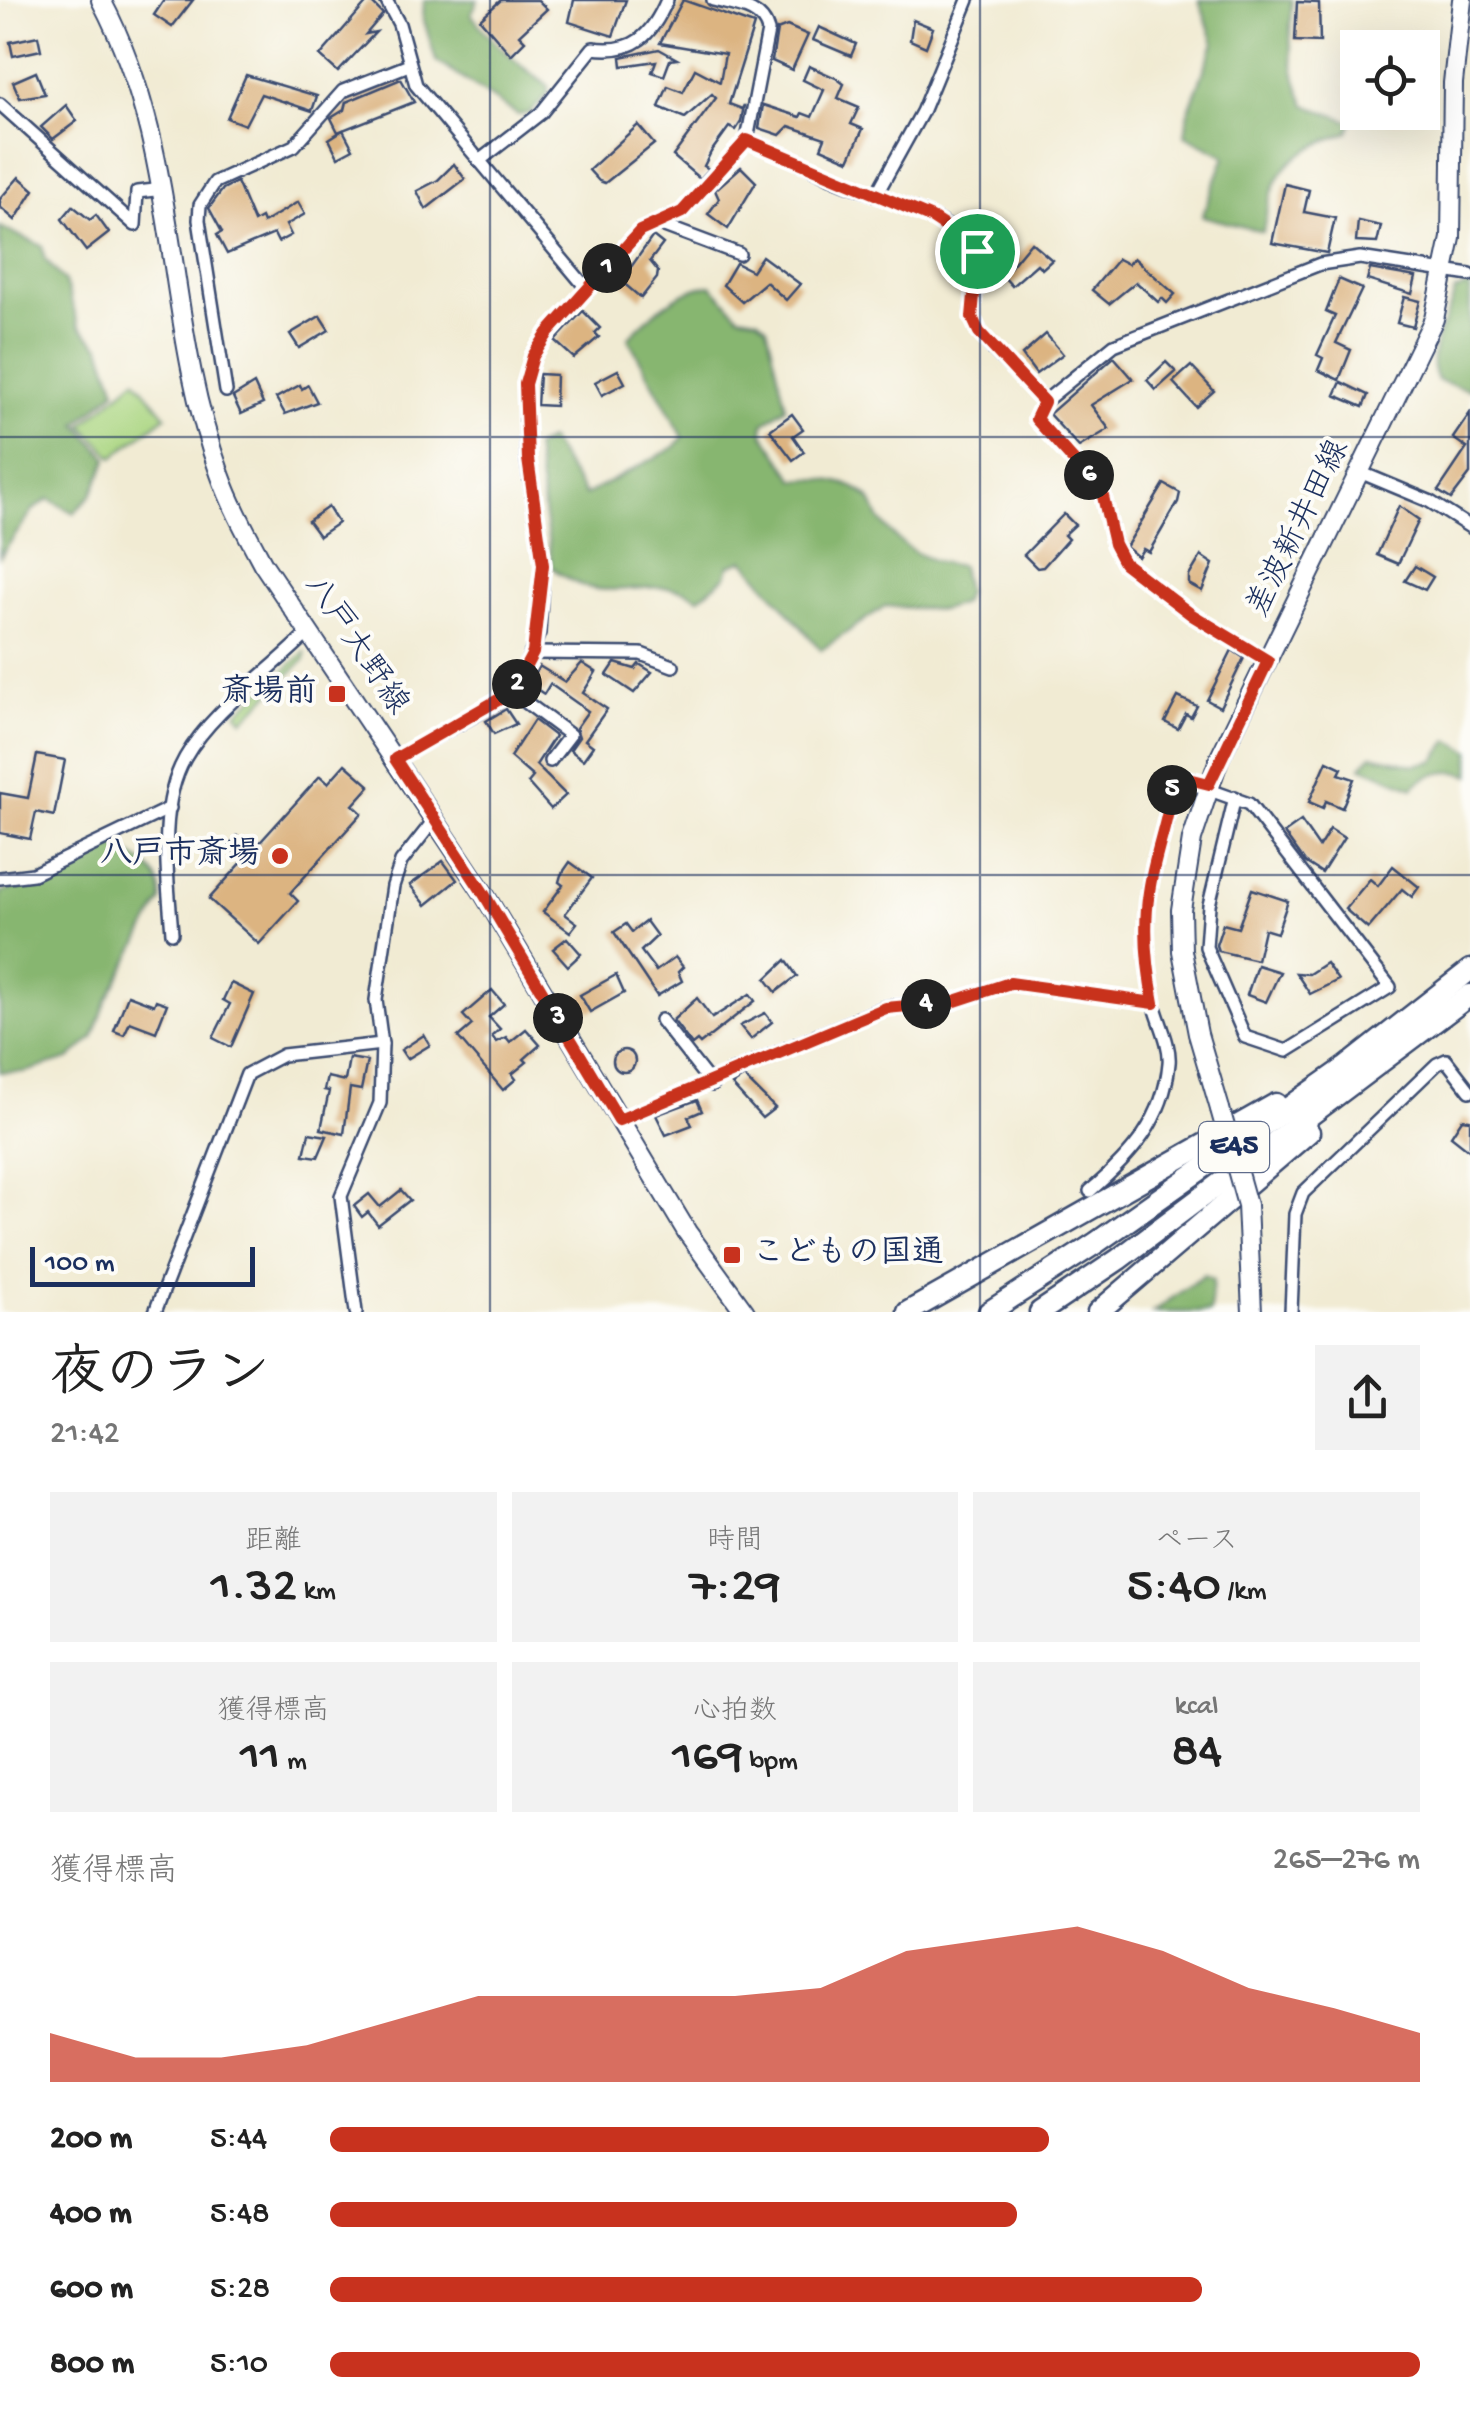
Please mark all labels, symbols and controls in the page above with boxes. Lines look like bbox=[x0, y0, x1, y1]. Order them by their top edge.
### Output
map controls bbox=[1340, 30, 1440, 130]
button: locate bbox=[1340, 30, 1440, 130]
pin bbox=[935, 209, 1020, 294]
icon: arrive bbox=[950, 224, 1005, 279]
pin: 1 bbox=[582, 243, 632, 293]
text: 1 bbox=[601, 251, 613, 284]
street label: 差波新井田線 bbox=[1240, 434, 1359, 624]
pin: 6 bbox=[1064, 450, 1114, 500]
text: 6 bbox=[1082, 458, 1096, 491]
street label: 八戸大野線 bbox=[295, 568, 416, 723]
pin: 2 bbox=[492, 659, 542, 709]
text: 2 bbox=[510, 667, 524, 700]
place label: 斎場前 bbox=[221, 673, 317, 713]
marker: 斎場前 bbox=[326, 683, 348, 705]
pin: 5 bbox=[1147, 765, 1197, 815]
text: 5 bbox=[1165, 773, 1179, 806]
place label: 八戸市斎場 bbox=[100, 835, 260, 875]
marker: 八戸市斎場 bbox=[269, 845, 291, 867]
pin: 4 bbox=[901, 979, 951, 1029]
text: 4 bbox=[919, 987, 933, 1020]
pin: 3 bbox=[533, 993, 583, 1043]
text: 3 bbox=[551, 1001, 565, 1034]
road number: E45 bbox=[1199, 1122, 1269, 1172]
place label: こどもの国通 bbox=[752, 1236, 944, 1274]
scale bar bbox=[30, 1242, 255, 1286]
marker: こどもの国通 bbox=[721, 1244, 743, 1266]
text: 100 m bbox=[45, 1248, 115, 1281]
button: share bbox=[1315, 1345, 1420, 1450]
text: 夜のラン bbox=[50, 1346, 270, 1410]
text: 21:42 bbox=[50, 1416, 119, 1454]
text: 距離 bbox=[245, 1526, 301, 1559]
text: 時間 bbox=[707, 1526, 763, 1559]
text: ペース bbox=[1155, 1526, 1238, 1559]
text: 1.32 bbox=[211, 1559, 297, 1618]
text: 7:29 bbox=[689, 1559, 781, 1618]
text: 5:40 bbox=[1127, 1559, 1221, 1618]
text: km bbox=[297, 1576, 336, 1609]
text: /km bbox=[1221, 1576, 1267, 1609]
text: kcal bbox=[1175, 1691, 1219, 1724]
text: 獲得標高 bbox=[217, 1696, 329, 1729]
text: 心拍数 bbox=[693, 1696, 777, 1729]
text: 84 bbox=[1171, 1724, 1222, 1783]
text: 11 bbox=[240, 1729, 280, 1788]
text: 169 bbox=[672, 1729, 743, 1788]
text: m bbox=[280, 1746, 307, 1779]
text: bpm bbox=[743, 1746, 798, 1779]
text: 265–276 m bbox=[1273, 1842, 1420, 1880]
text: 獲得標高 bbox=[50, 1854, 178, 1892]
text: 200 m bbox=[50, 2121, 132, 2159]
text: 5:44 bbox=[210, 2121, 267, 2159]
text: 400 m bbox=[50, 2196, 132, 2234]
text: 5:48 bbox=[210, 2196, 270, 2234]
text: 600 m bbox=[50, 2271, 133, 2309]
text: 5:28 bbox=[210, 2271, 270, 2309]
text: 800 m bbox=[50, 2346, 134, 2384]
text: 5:10 bbox=[210, 2346, 268, 2384]

